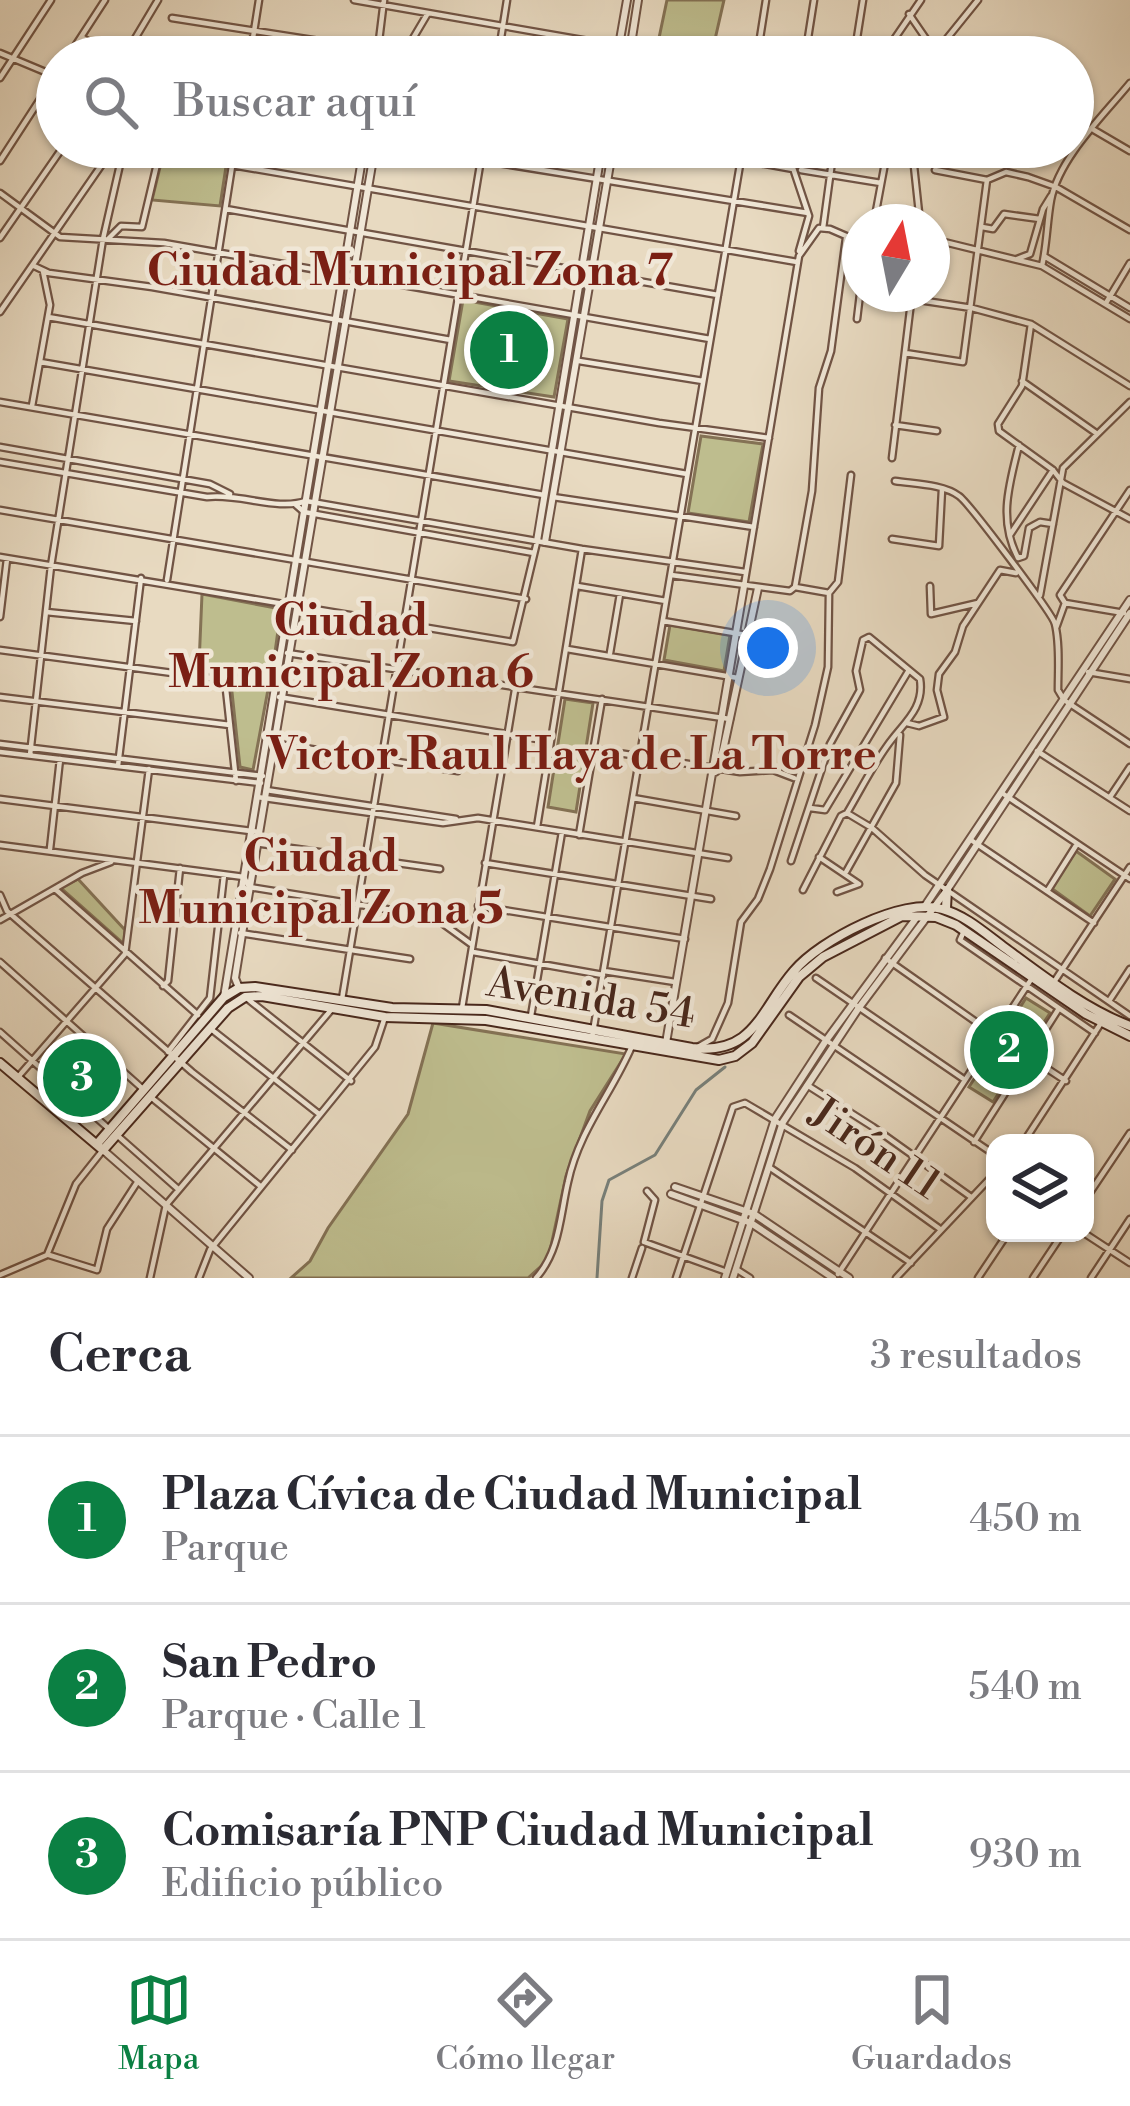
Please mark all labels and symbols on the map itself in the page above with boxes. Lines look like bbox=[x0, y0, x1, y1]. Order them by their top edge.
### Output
north arrow bbox=[842, 204, 950, 312]
district label: Ciudad Municipal Zona 7 bbox=[147, 243, 673, 300]
pin: 1 bbox=[470, 305, 548, 395]
district label: Ciudad Municipal Zona 6 bbox=[168, 593, 534, 702]
your location bbox=[738, 618, 798, 678]
district label: Victor Raul Haya de La Torre bbox=[265, 727, 877, 784]
district label: Ciudad Municipal Zona 5 bbox=[138, 829, 504, 938]
street label: Avenida 54 bbox=[482, 956, 699, 1042]
pin: 2 bbox=[970, 1005, 1048, 1095]
pin: 3 bbox=[43, 1033, 121, 1123]
street label: Jirón 11 bbox=[798, 1085, 950, 1212]

